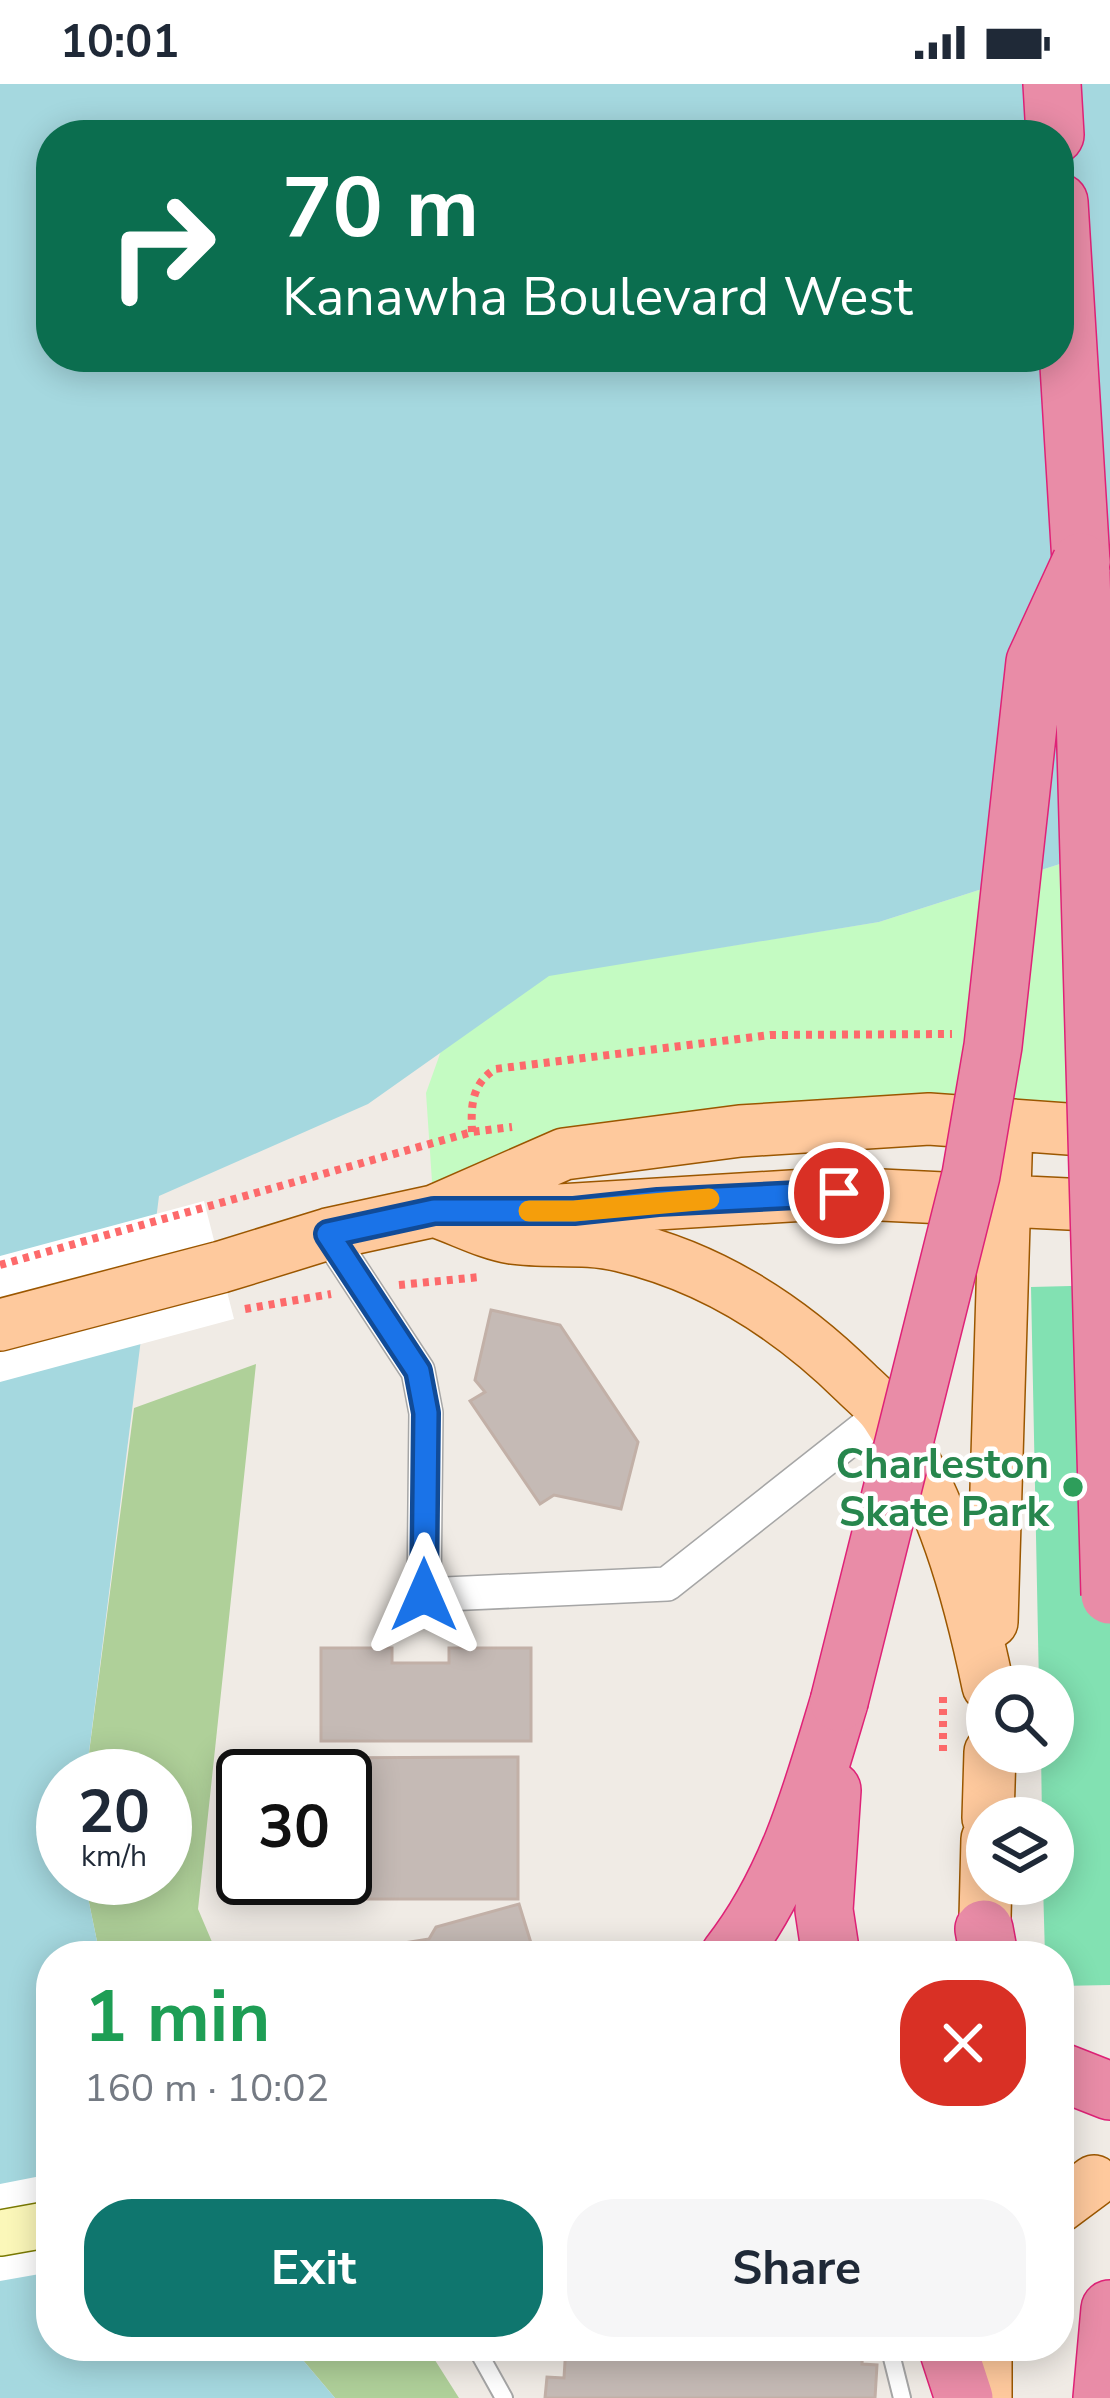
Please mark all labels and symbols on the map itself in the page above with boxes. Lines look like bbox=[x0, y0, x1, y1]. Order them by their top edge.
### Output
pin bbox=[788, 1142, 890, 1244]
place label: Charleston Skate Park bbox=[836, 1436, 1050, 1541]
marker: Charleston Skate Park bbox=[1060, 1474, 1086, 1500]
position arrow bbox=[361, 1532, 487, 1658]
speed limit sign: 30 bbox=[216, 1749, 372, 1905]

